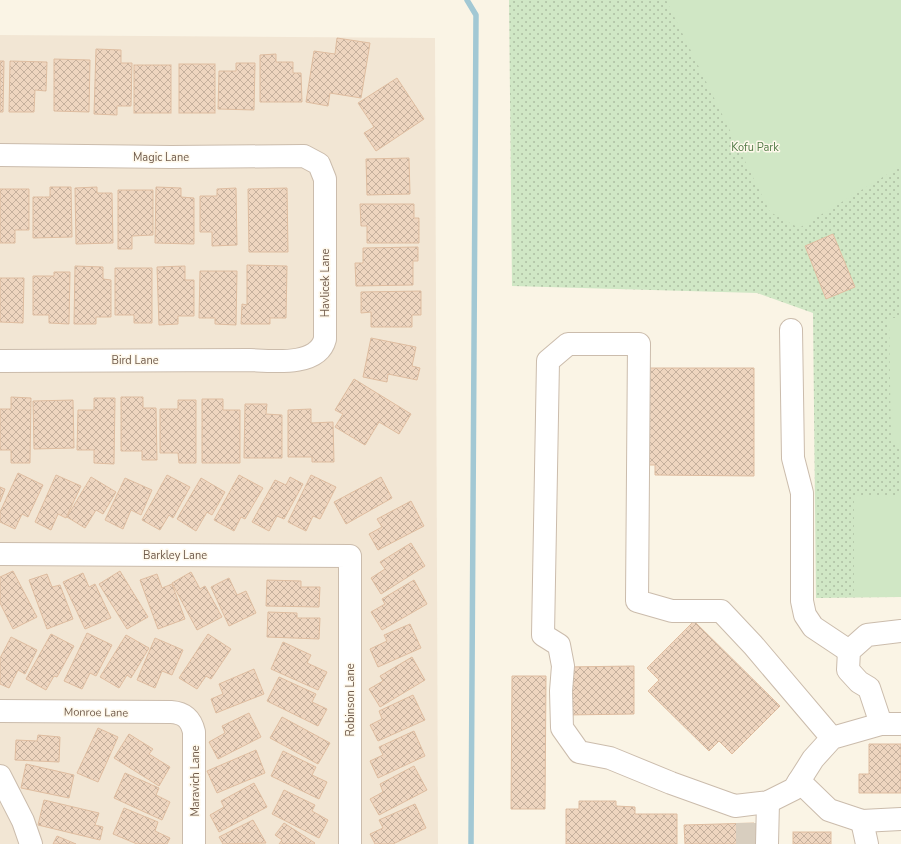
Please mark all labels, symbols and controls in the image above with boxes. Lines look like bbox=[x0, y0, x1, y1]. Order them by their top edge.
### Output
park label: Kofu Park bbox=[731, 140, 779, 155]
street label: Magic Lane bbox=[133, 150, 189, 165]
street label: Havlicek Lane bbox=[318, 249, 333, 317]
street label: Bird Lane bbox=[112, 353, 159, 368]
street label: Barkley Lane bbox=[143, 548, 207, 563]
street label: Robinson Lane bbox=[343, 663, 358, 736]
street label: Monroe Lane bbox=[64, 704, 128, 721]
street label: Maravich Lane bbox=[188, 745, 203, 817]

